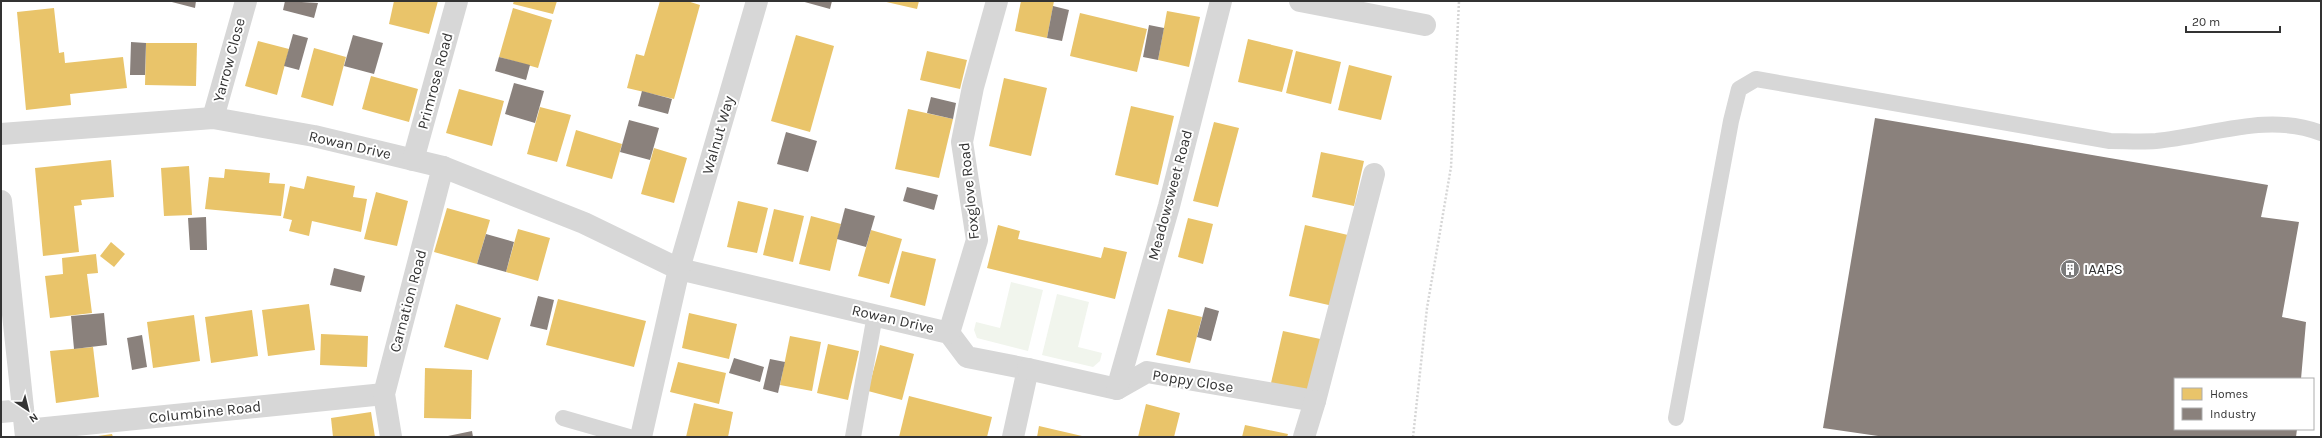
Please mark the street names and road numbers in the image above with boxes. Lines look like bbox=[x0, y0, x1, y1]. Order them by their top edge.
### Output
street label: Yarrow Close bbox=[209, 16, 249, 104]
street label: Primrose Road bbox=[413, 31, 457, 131]
street label: Walnut Way bbox=[698, 94, 738, 176]
street label: Rowan Drive bbox=[307, 127, 393, 163]
street label: Meadowsweet Road bbox=[1144, 128, 1196, 262]
street label: Foxglove Road bbox=[955, 142, 983, 240]
street label: Carnation Road bbox=[386, 248, 430, 354]
street label: Rowan Drive bbox=[850, 301, 936, 337]
street label: Poppy Close bbox=[1151, 366, 1235, 396]
street label: Columbine Road bbox=[148, 397, 262, 427]

